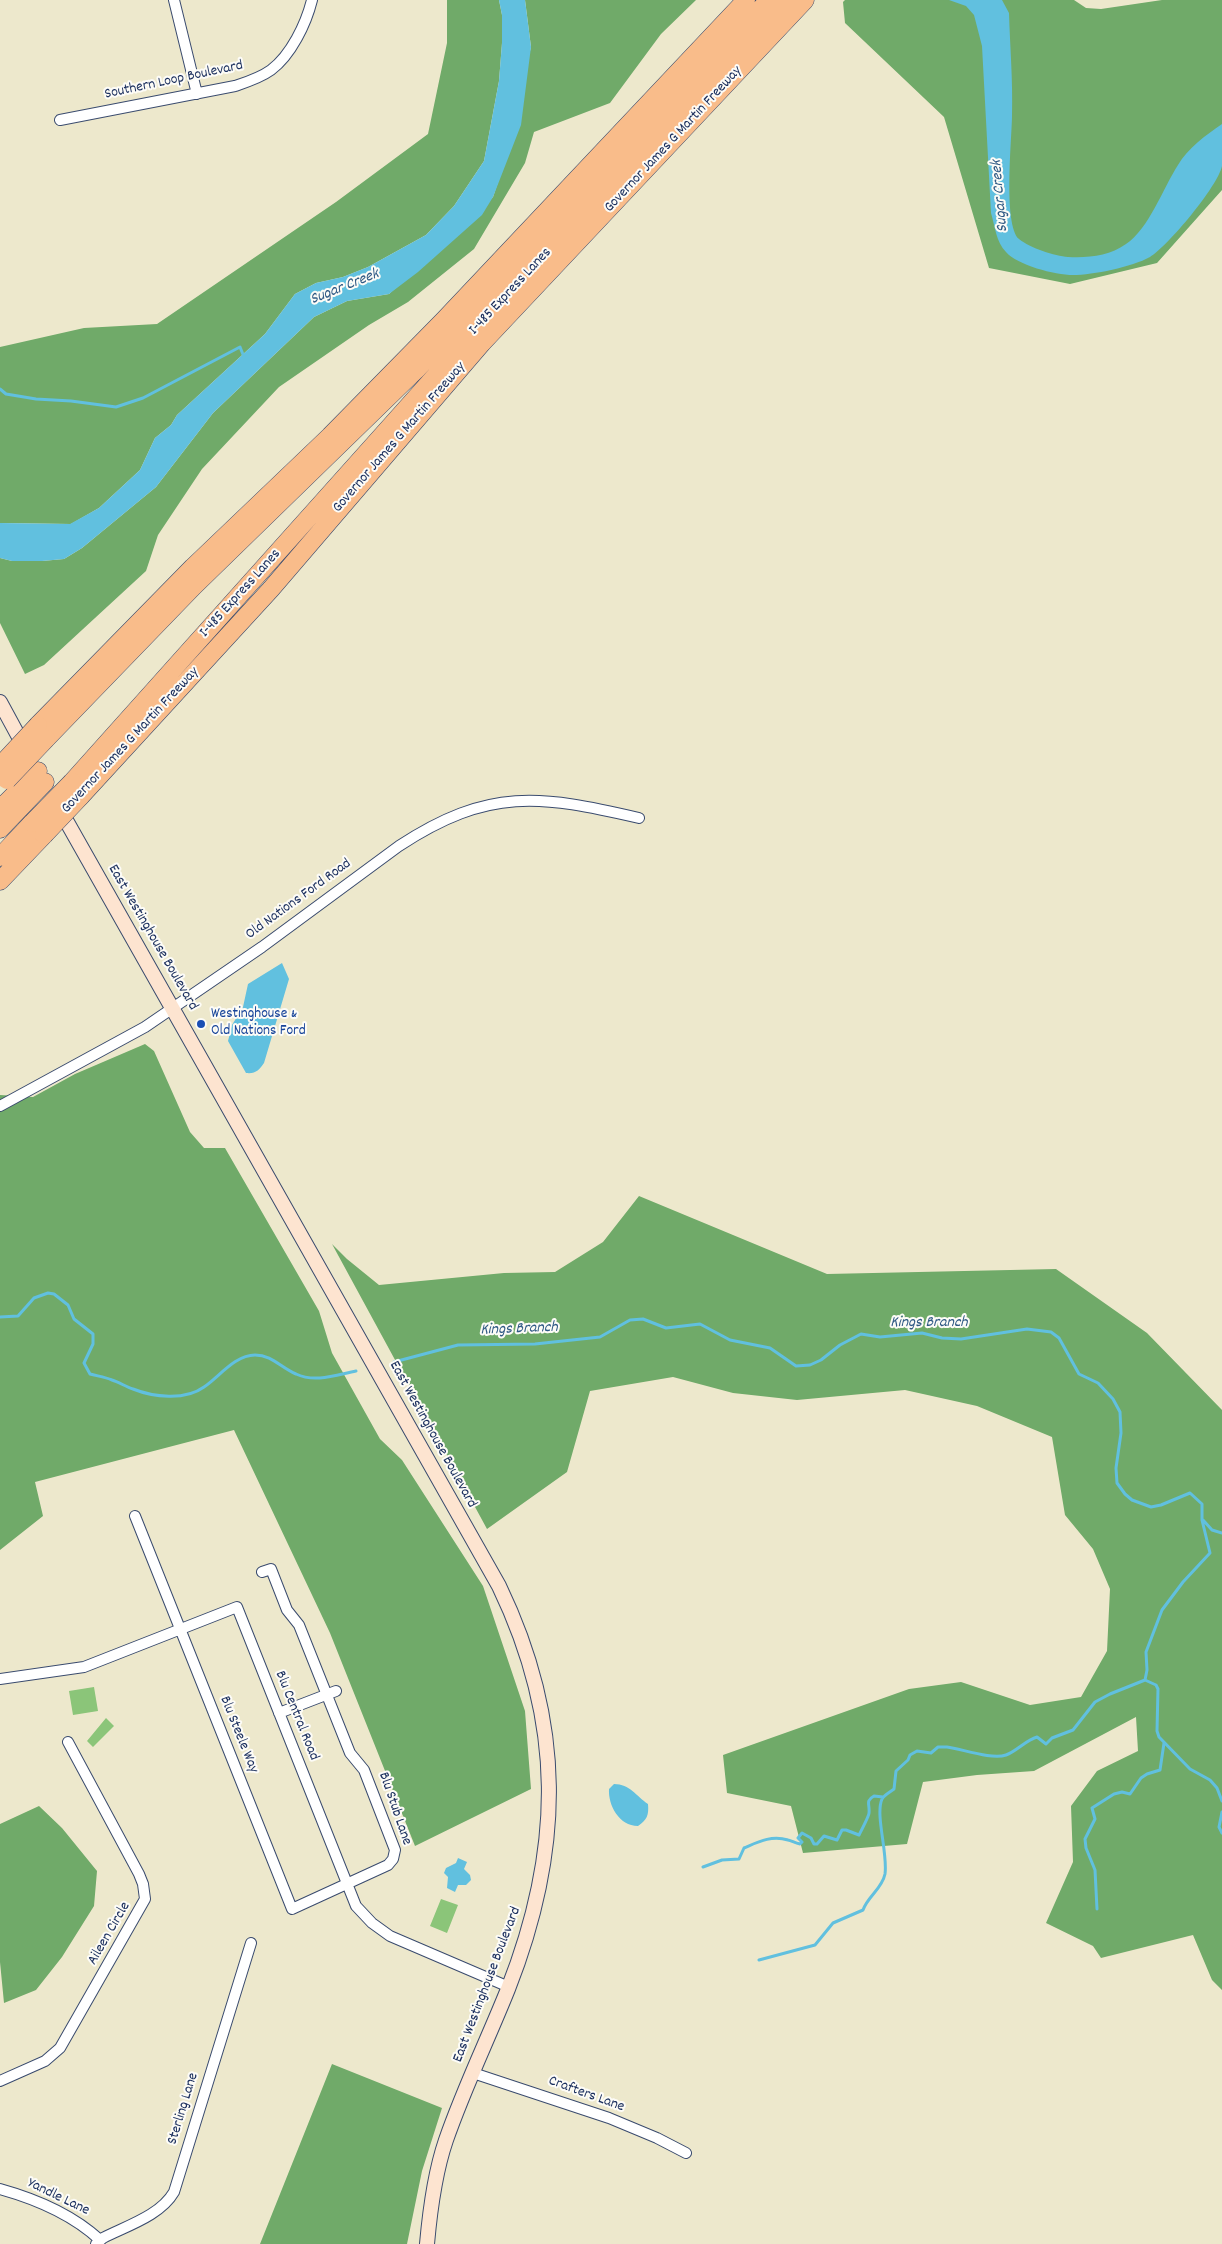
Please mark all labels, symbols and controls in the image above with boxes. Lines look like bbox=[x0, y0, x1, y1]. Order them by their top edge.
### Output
street label: Southern Loop Boulevard bbox=[103, 58, 245, 104]
street label: Governor James G Martin Freeway bbox=[601, 63, 747, 217]
water label: Sugar Creek bbox=[988, 159, 1014, 233]
street label: I-485 Express Lanes bbox=[466, 245, 556, 339]
water label: Sugar Creek bbox=[308, 266, 382, 310]
street label: Governor James G Martin Freeway bbox=[330, 359, 470, 517]
street label: I-485 Express Lanes bbox=[197, 546, 285, 642]
street label: Governor James G Martin Freeway bbox=[58, 664, 204, 818]
street label: Old Nations Ford Road bbox=[243, 856, 355, 944]
street label: East Westinghouse Boulevard bbox=[103, 862, 201, 1014]
place label: Westinghouse & Old Nations Ford bbox=[211, 1006, 306, 1041]
marker: Westinghouse & Old Nations Ford bbox=[195, 1018, 207, 1030]
water label: Kings Branch bbox=[890, 1314, 968, 1334]
water label: Kings Branch bbox=[480, 1319, 558, 1341]
street label: East Westinghouse Boulevard bbox=[384, 1358, 480, 1512]
street label: Blu Central Road bbox=[270, 1669, 322, 1763]
street label: Blu Steele Way bbox=[214, 1694, 262, 1776]
street label: Blu Stub Lane bbox=[373, 1770, 415, 1848]
street label: Aileen Circle bbox=[85, 1899, 135, 1969]
street label: East Westinghouse Boulevard bbox=[450, 1905, 526, 2065]
street label: Sterling Lane bbox=[165, 2071, 203, 2147]
street label: Crafters Lane bbox=[546, 2073, 626, 2117]
street label: Yandle Lane bbox=[24, 2175, 92, 2221]

